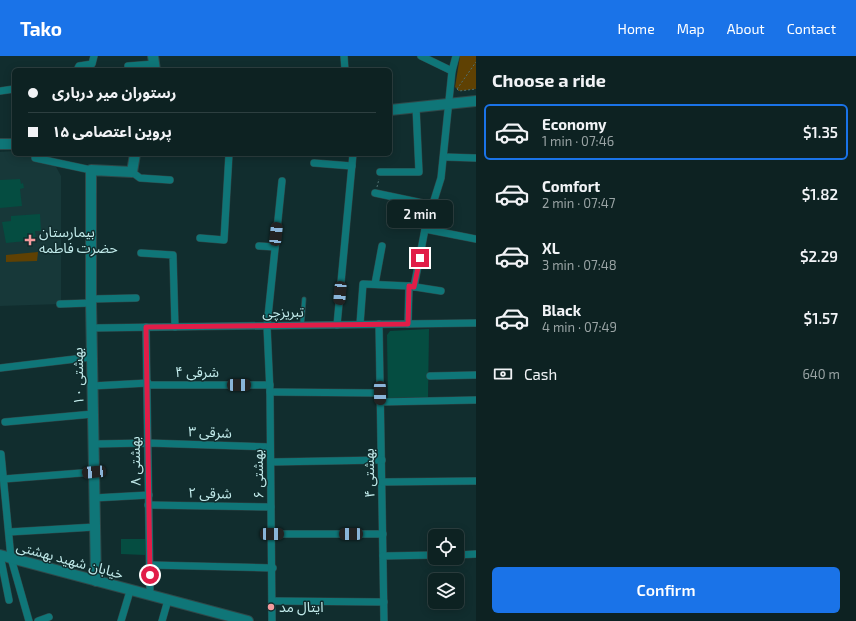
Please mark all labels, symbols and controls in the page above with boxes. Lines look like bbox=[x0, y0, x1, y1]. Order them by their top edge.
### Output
text: Tako bbox=[20, 17, 62, 40]
text: Home bbox=[618, 20, 655, 37]
text: Map bbox=[677, 20, 705, 37]
text: About bbox=[727, 20, 765, 37]
text: Contact bbox=[787, 20, 836, 37]
text: Choose a ride bbox=[492, 69, 606, 91]
text: رستوران میر درباری bbox=[52, 83, 176, 101]
icon: car bbox=[494, 114, 530, 150]
text: Economy bbox=[542, 115, 607, 133]
text: پروین اعتصامی ۱۵ bbox=[52, 122, 172, 140]
text: $1.35 bbox=[803, 123, 838, 141]
text: 1 min · 07:46 bbox=[542, 133, 614, 149]
icon: car bbox=[494, 176, 530, 212]
text: Comfort bbox=[542, 177, 600, 195]
text: $1.82 bbox=[802, 185, 838, 203]
text: 2 min · 07:47 bbox=[542, 195, 615, 211]
callout: 2 min bbox=[387, 200, 453, 228]
text: 2 min bbox=[404, 206, 436, 222]
car bbox=[269, 221, 283, 247]
place label: بیمارستان حضرت فاطمه bbox=[39, 223, 118, 257]
marker: بیمارستان حضرت فاطمه bbox=[24, 234, 36, 246]
icon: car bbox=[494, 238, 530, 274]
text: XL bbox=[542, 239, 560, 257]
text: $2.29 bbox=[800, 247, 838, 265]
route end bbox=[411, 249, 429, 267]
text: 3 min · 07:48 bbox=[542, 257, 617, 273]
car bbox=[333, 281, 347, 305]
icon: car bbox=[494, 300, 530, 336]
text: Black bbox=[542, 301, 581, 319]
street label: تبریزچی bbox=[262, 303, 304, 322]
text: $1.57 bbox=[804, 309, 838, 327]
text: 4 min · 07:49 bbox=[542, 319, 617, 335]
street label: بهشتی ۱۰ bbox=[68, 347, 87, 405]
street label: شرقی ۴ bbox=[175, 363, 219, 381]
icon: cash bbox=[492, 363, 514, 385]
text: Cash bbox=[524, 365, 557, 383]
text: 640 m bbox=[802, 366, 840, 382]
car bbox=[227, 379, 251, 391]
car bbox=[374, 381, 386, 405]
street label: شرقی ۳ bbox=[188, 422, 232, 442]
street label: بهشتی ۸ bbox=[126, 436, 144, 486]
street label: بهشتی ۴ bbox=[360, 448, 378, 498]
street label: بهشتی ۶ bbox=[249, 449, 267, 499]
car bbox=[82, 465, 106, 479]
street label: شرقی ۲ bbox=[188, 484, 232, 502]
car bbox=[260, 528, 284, 540]
car bbox=[339, 528, 363, 540]
map controls bbox=[428, 529, 464, 609]
button: locate bbox=[428, 529, 464, 565]
street label: خیابان شهید بهشتی bbox=[14, 537, 126, 583]
route start bbox=[141, 566, 159, 584]
button: Confirm bbox=[492, 567, 840, 613]
button: layers bbox=[428, 573, 464, 609]
place label: ایتال مد bbox=[279, 598, 323, 616]
marker: ایتال مد bbox=[266, 602, 276, 612]

